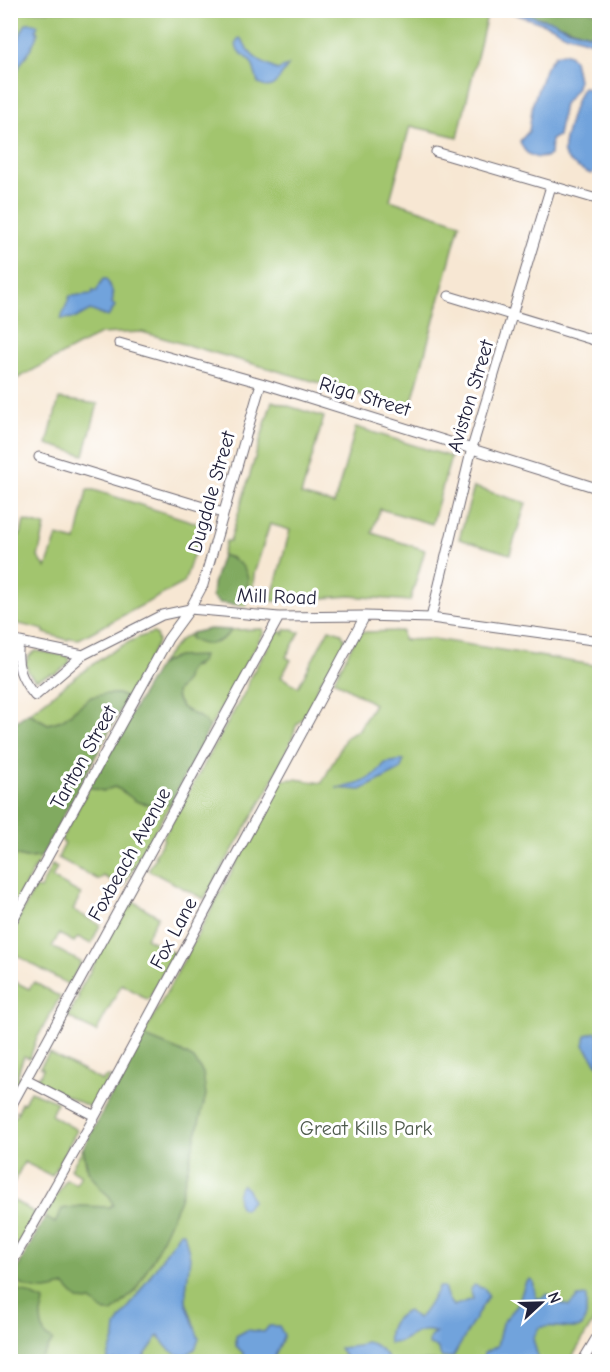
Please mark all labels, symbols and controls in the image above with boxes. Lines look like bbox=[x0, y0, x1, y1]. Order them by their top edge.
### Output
street label: Aviston Street bbox=[442, 336, 499, 455]
street label: Riga Street bbox=[316, 372, 414, 422]
street label: Dugdale Street bbox=[183, 427, 240, 556]
street label: Mill Road bbox=[237, 584, 317, 609]
street label: Tarlton Street bbox=[46, 700, 122, 813]
street label: Foxbeach Avenue bbox=[83, 784, 176, 925]
street label: Fox Lane bbox=[145, 894, 202, 973]
park label: Great Kills Park bbox=[300, 1117, 433, 1140]
north arrow bbox=[511, 1273, 571, 1333]
text: N bbox=[544, 1290, 564, 1306]

